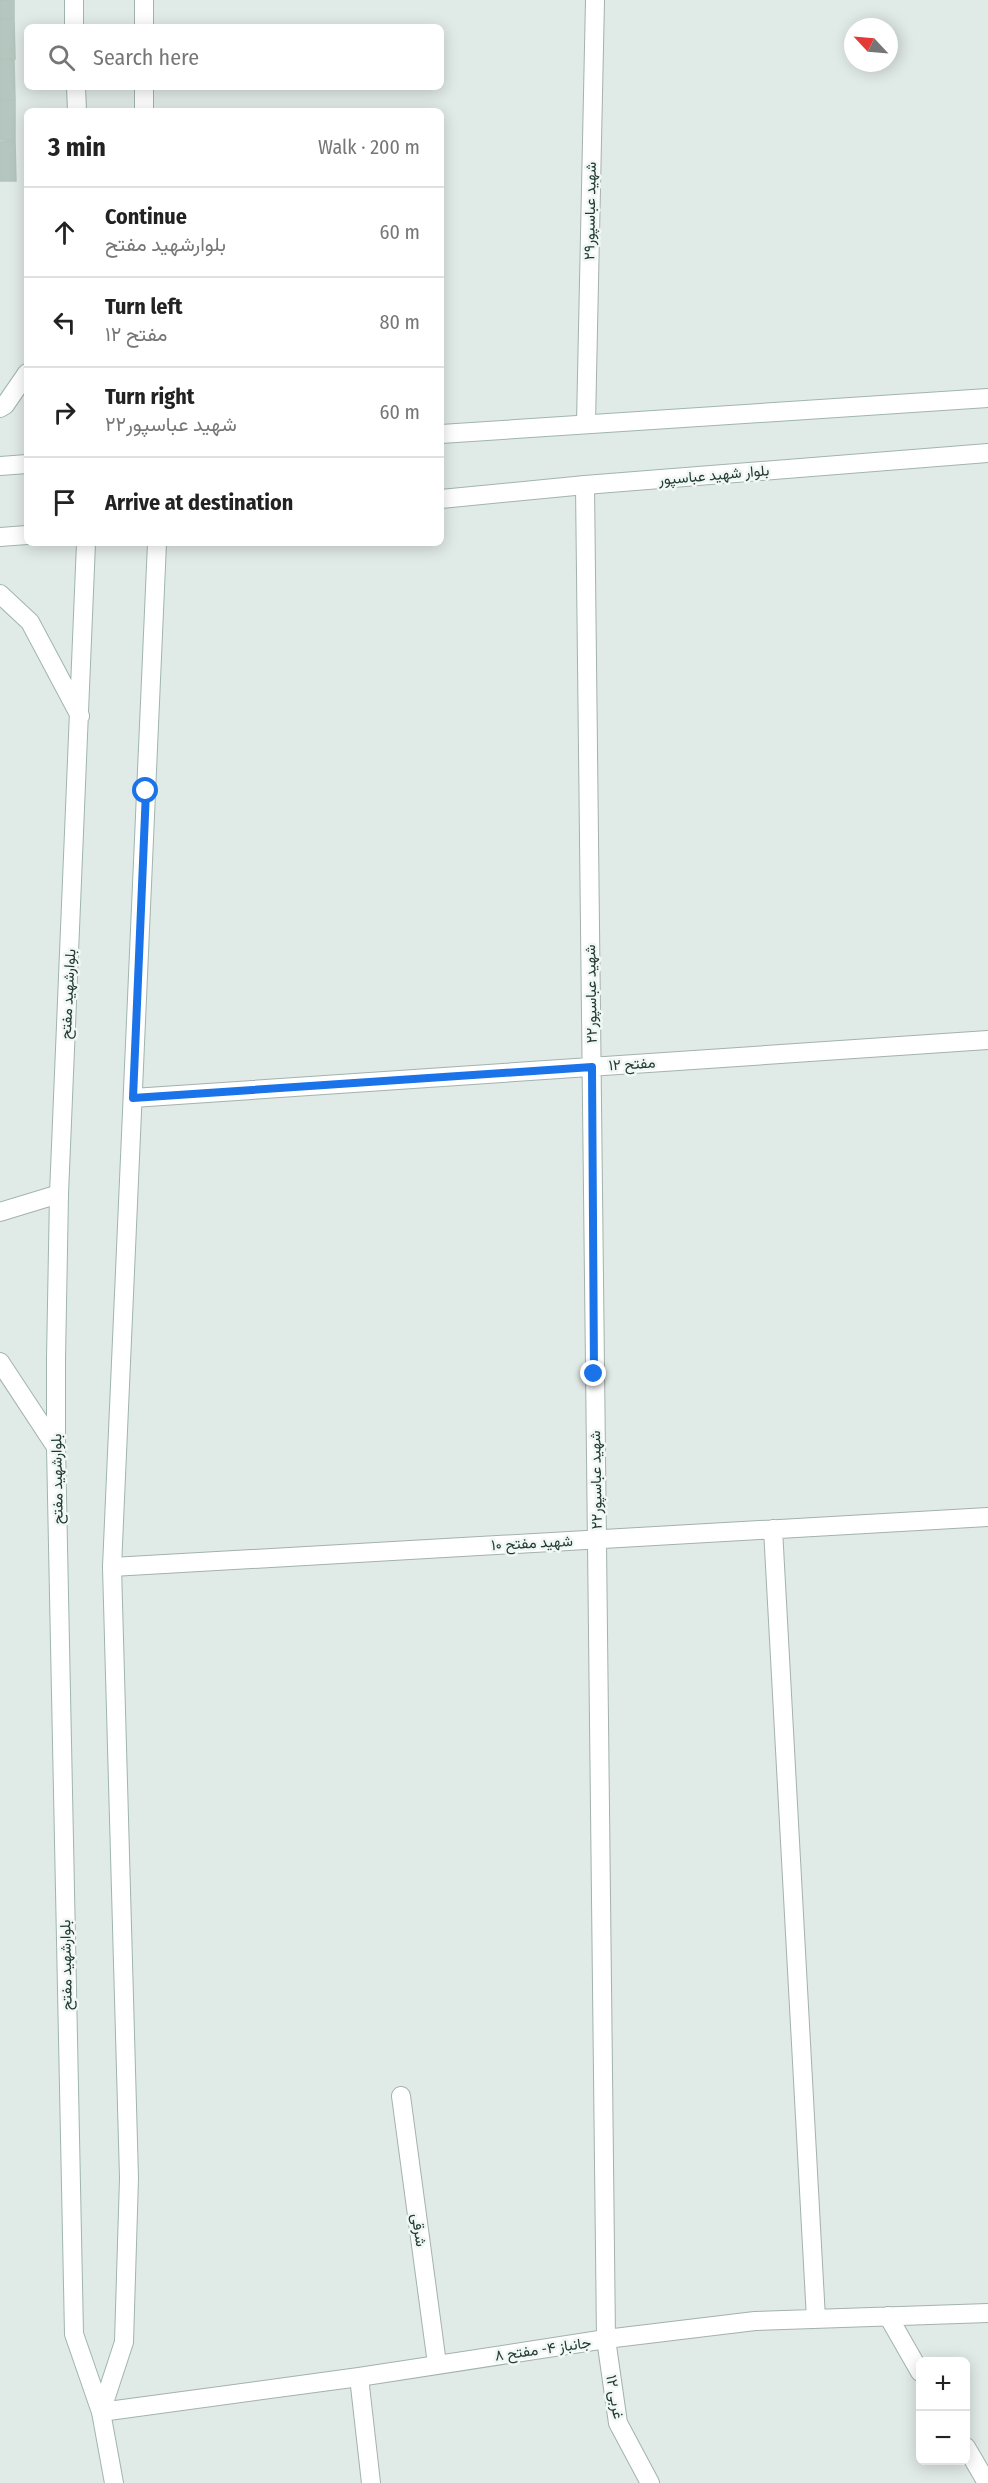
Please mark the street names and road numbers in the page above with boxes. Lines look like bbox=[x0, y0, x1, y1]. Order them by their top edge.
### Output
street label: شهید عباسپور۲۹ bbox=[580, 162, 601, 260]
street label: بلوار شهید عباسپور bbox=[657, 461, 770, 490]
street label: شهید عباسپور۲۲ bbox=[581, 944, 602, 1044]
street label: بلوارشهید مفتح bbox=[57, 948, 81, 1040]
street label: مفتح ۱۲ bbox=[608, 1053, 656, 1077]
street label: شهید عباسپور۲۲ bbox=[586, 1430, 607, 1530]
street label: بلوارشهید مفتح bbox=[47, 1433, 69, 1525]
street label: شهید مفتح ۱۰ bbox=[491, 1532, 573, 1556]
street label: بلوارشهید مفتح bbox=[56, 1919, 78, 2011]
street label: شرقی bbox=[407, 2212, 430, 2248]
street label: جانباز ۴- مفتح ۸ bbox=[494, 2333, 593, 2367]
street label: غربی ۱۲ bbox=[601, 2374, 628, 2421]

